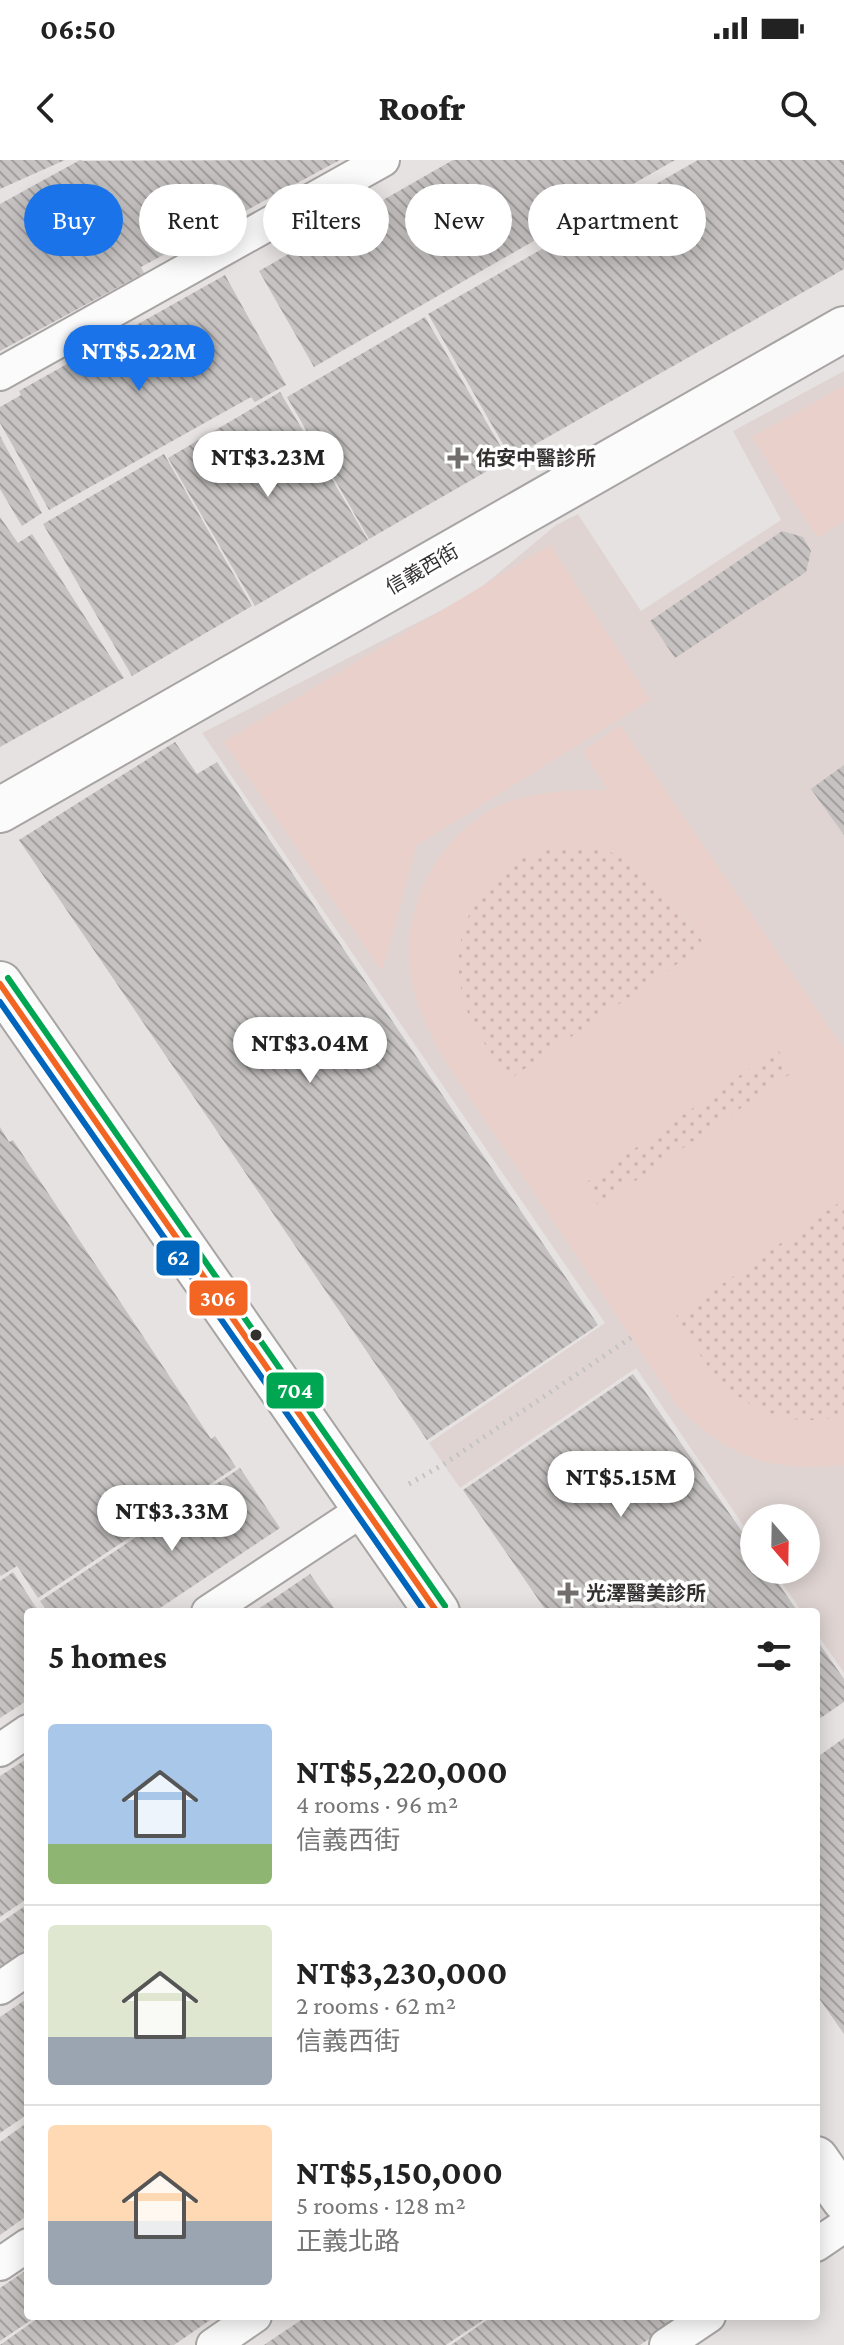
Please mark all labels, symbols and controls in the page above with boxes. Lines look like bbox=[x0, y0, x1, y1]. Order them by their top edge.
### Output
text: 06:50 bbox=[40, 12, 116, 45]
icon: back bbox=[24, 86, 68, 130]
icon: search bbox=[776, 86, 820, 130]
text: Roofr bbox=[378, 88, 466, 128]
chip: Buy bbox=[24, 184, 123, 256]
chip: Rent bbox=[139, 184, 247, 256]
chip: Filters bbox=[263, 184, 389, 256]
chip: New bbox=[405, 184, 512, 256]
chip: Apartment bbox=[528, 184, 706, 256]
pin: NT$5.22M bbox=[56, 325, 222, 393]
text: NT$5.22M bbox=[82, 336, 196, 365]
pin: NT$3.23M bbox=[185, 431, 351, 499]
text: NT$3.23M bbox=[211, 442, 325, 471]
marker: 佑安中醫診所 bbox=[447, 447, 469, 469]
place label: 佑安中醫診所 bbox=[476, 447, 596, 469]
street label: 信義西街 bbox=[382, 539, 462, 599]
pin: NT$3.04M bbox=[227, 1017, 393, 1085]
text: NT$3.04M bbox=[251, 1028, 369, 1057]
line badge: 62 bbox=[155, 1239, 201, 1277]
text: 62 bbox=[167, 1245, 189, 1270]
line badge: 306 bbox=[188, 1279, 249, 1317]
text: 306 bbox=[200, 1286, 236, 1311]
unlabelled marker bbox=[248, 1327, 264, 1343]
line badge: 704 bbox=[265, 1371, 325, 1410]
text: 704 bbox=[277, 1378, 313, 1403]
pin: NT$5.15M bbox=[538, 1451, 704, 1519]
text: NT$5.15M bbox=[565, 1462, 677, 1491]
pin: NT$3.33M bbox=[89, 1485, 255, 1553]
text: NT$3.33M bbox=[115, 1496, 229, 1525]
north arrow bbox=[740, 1504, 820, 1584]
map controls bbox=[740, 1504, 820, 1584]
marker: 光澤醫美診所 bbox=[557, 1582, 579, 1604]
place label: 光澤醫美診所 bbox=[586, 1582, 706, 1604]
icon: filters bbox=[752, 1634, 796, 1678]
text: 5 homes bbox=[48, 1638, 167, 1675]
text: NT$5,220,000 bbox=[296, 1753, 508, 1790]
icon: home bbox=[112, 1756, 208, 1852]
text: 4 rooms · 96 m² bbox=[296, 1790, 458, 1819]
text: 信義西街 bbox=[296, 1826, 400, 1855]
text: NT$3,230,000 bbox=[296, 1954, 507, 1991]
icon: home bbox=[112, 1957, 208, 2053]
text: 2 rooms · 62 m² bbox=[296, 1991, 456, 2020]
text: 信義西街 bbox=[296, 2027, 400, 2056]
text: NT$5,150,000 bbox=[296, 2154, 503, 2191]
icon: home bbox=[112, 2157, 208, 2253]
text: 5 rooms · 128 m² bbox=[296, 2191, 466, 2220]
text: 正義北路 bbox=[296, 2227, 400, 2256]

